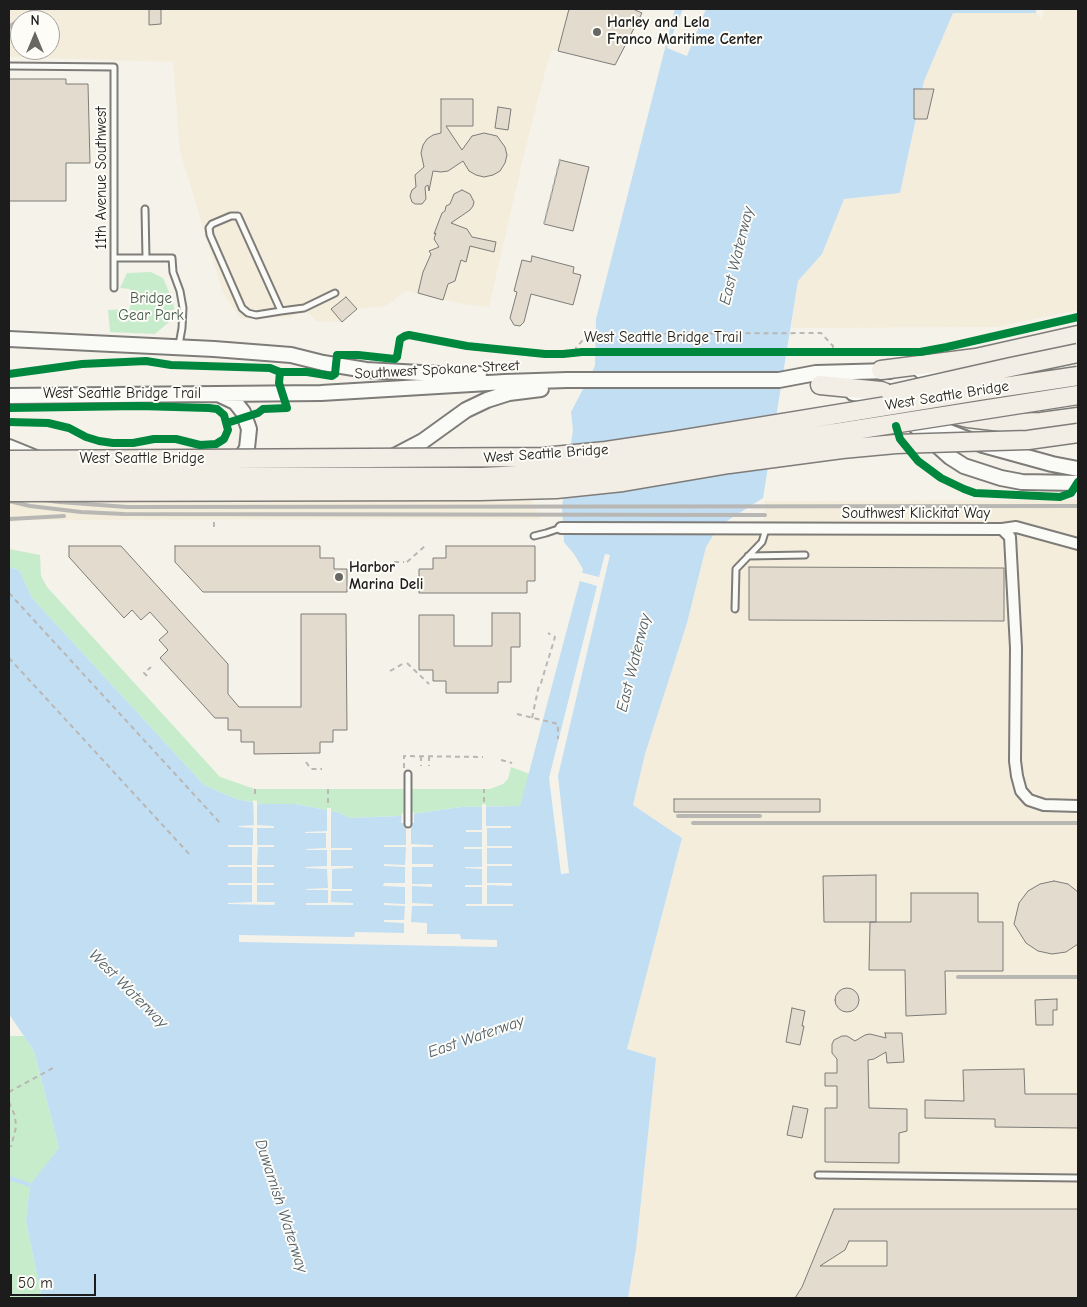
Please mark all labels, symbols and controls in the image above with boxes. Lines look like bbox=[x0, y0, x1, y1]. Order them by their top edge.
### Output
north arrow bbox=[10, 10, 60, 60]
text: N bbox=[30, 12, 40, 29]
place label: Harley and Lela Franco Maritime Center bbox=[607, 14, 762, 49]
marker: Harley and Lela Franco Maritime Center bbox=[591, 26, 603, 38]
street label: 11th Avenue Southwest bbox=[93, 107, 111, 249]
water label: East Waterway bbox=[716, 205, 758, 307]
park label: Bridge Gear Park bbox=[118, 290, 184, 325]
street label: West Seattle Bridge Trail bbox=[584, 329, 742, 347]
street label: Southwest Spokane Street bbox=[354, 357, 520, 383]
street label: West Seattle Bridge bbox=[884, 377, 1010, 415]
street label: West Seattle Bridge Trail bbox=[43, 385, 201, 403]
street label: West Seattle Bridge bbox=[483, 441, 609, 467]
street label: West Seattle Bridge bbox=[79, 450, 205, 468]
street label: Southwest Klickitat Way bbox=[842, 505, 990, 523]
place label: Harbor Marina Deli bbox=[349, 559, 423, 594]
marker: Harbor Marina Deli bbox=[333, 571, 345, 583]
water label: East Waterway bbox=[613, 612, 655, 714]
water label: West Waterway bbox=[85, 946, 171, 1032]
water label: East Waterway bbox=[425, 1012, 527, 1062]
water label: Duwamish Waterway bbox=[250, 1137, 312, 1275]
scale bar bbox=[12, 1264, 99, 1296]
text: 50 m bbox=[18, 1274, 53, 1292]

